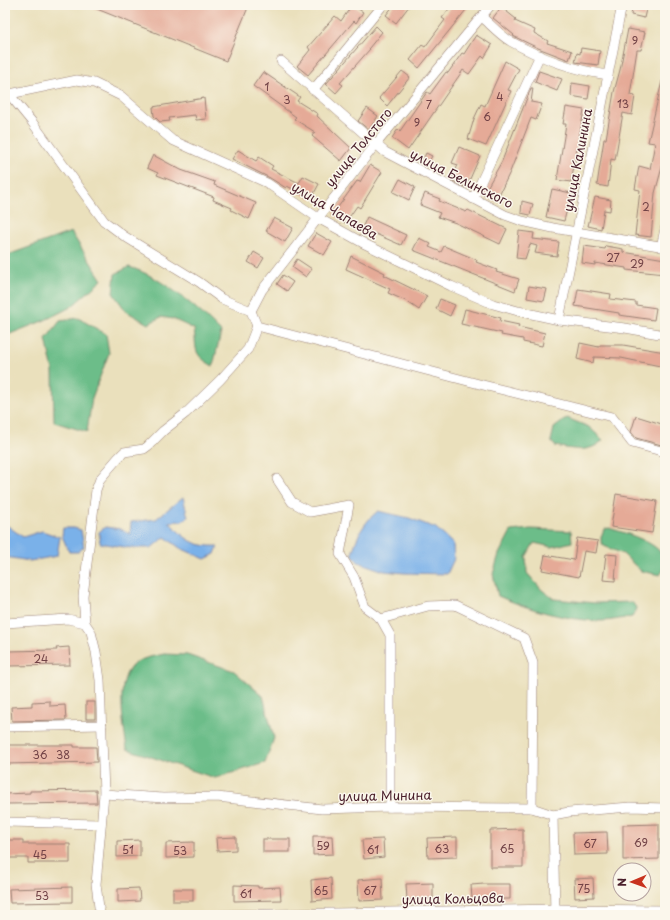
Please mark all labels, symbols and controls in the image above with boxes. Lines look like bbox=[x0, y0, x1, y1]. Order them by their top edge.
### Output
house number: 9 bbox=[632, 32, 638, 49]
house number: 1 bbox=[265, 78, 270, 95]
house number: 4 bbox=[496, 88, 504, 105]
house number: 3 bbox=[283, 91, 291, 108]
house number: 13 bbox=[617, 95, 629, 112]
house number: 7 bbox=[426, 96, 432, 113]
street label: улица Толстого bbox=[320, 103, 396, 191]
street label: улица Калинина bbox=[558, 106, 597, 213]
house number: 6 bbox=[483, 108, 491, 125]
house number: 9 bbox=[414, 114, 420, 131]
street label: улица Белинского bbox=[407, 144, 517, 212]
street label: улица Чапаева bbox=[288, 177, 383, 244]
house number: 2 bbox=[642, 198, 650, 215]
house number: 27 bbox=[606, 249, 620, 266]
house number: 29 bbox=[630, 255, 644, 272]
house number: 24 bbox=[34, 650, 48, 667]
house number: 36 bbox=[33, 746, 48, 763]
house number: 38 bbox=[56, 746, 70, 763]
street label: улица Минина bbox=[338, 785, 433, 805]
house number: 69 bbox=[634, 834, 648, 851]
house number: 67 bbox=[583, 835, 597, 852]
house number: 59 bbox=[316, 837, 330, 854]
house number: 63 bbox=[435, 840, 449, 857]
house number: 65 bbox=[500, 840, 514, 857]
house number: 51 bbox=[122, 841, 134, 858]
house number: 61 bbox=[367, 841, 379, 858]
house number: 53 bbox=[173, 842, 187, 859]
house number: 45 bbox=[33, 846, 47, 863]
north arrow bbox=[612, 862, 652, 902]
text: N bbox=[613, 877, 630, 887]
house number: 75 bbox=[578, 880, 590, 897]
house number: 65 bbox=[314, 882, 328, 899]
house number: 67 bbox=[363, 882, 377, 899]
house number: 61 bbox=[240, 885, 252, 902]
house number: 53 bbox=[35, 887, 49, 904]
street label: улица Кольцова bbox=[402, 888, 505, 908]

